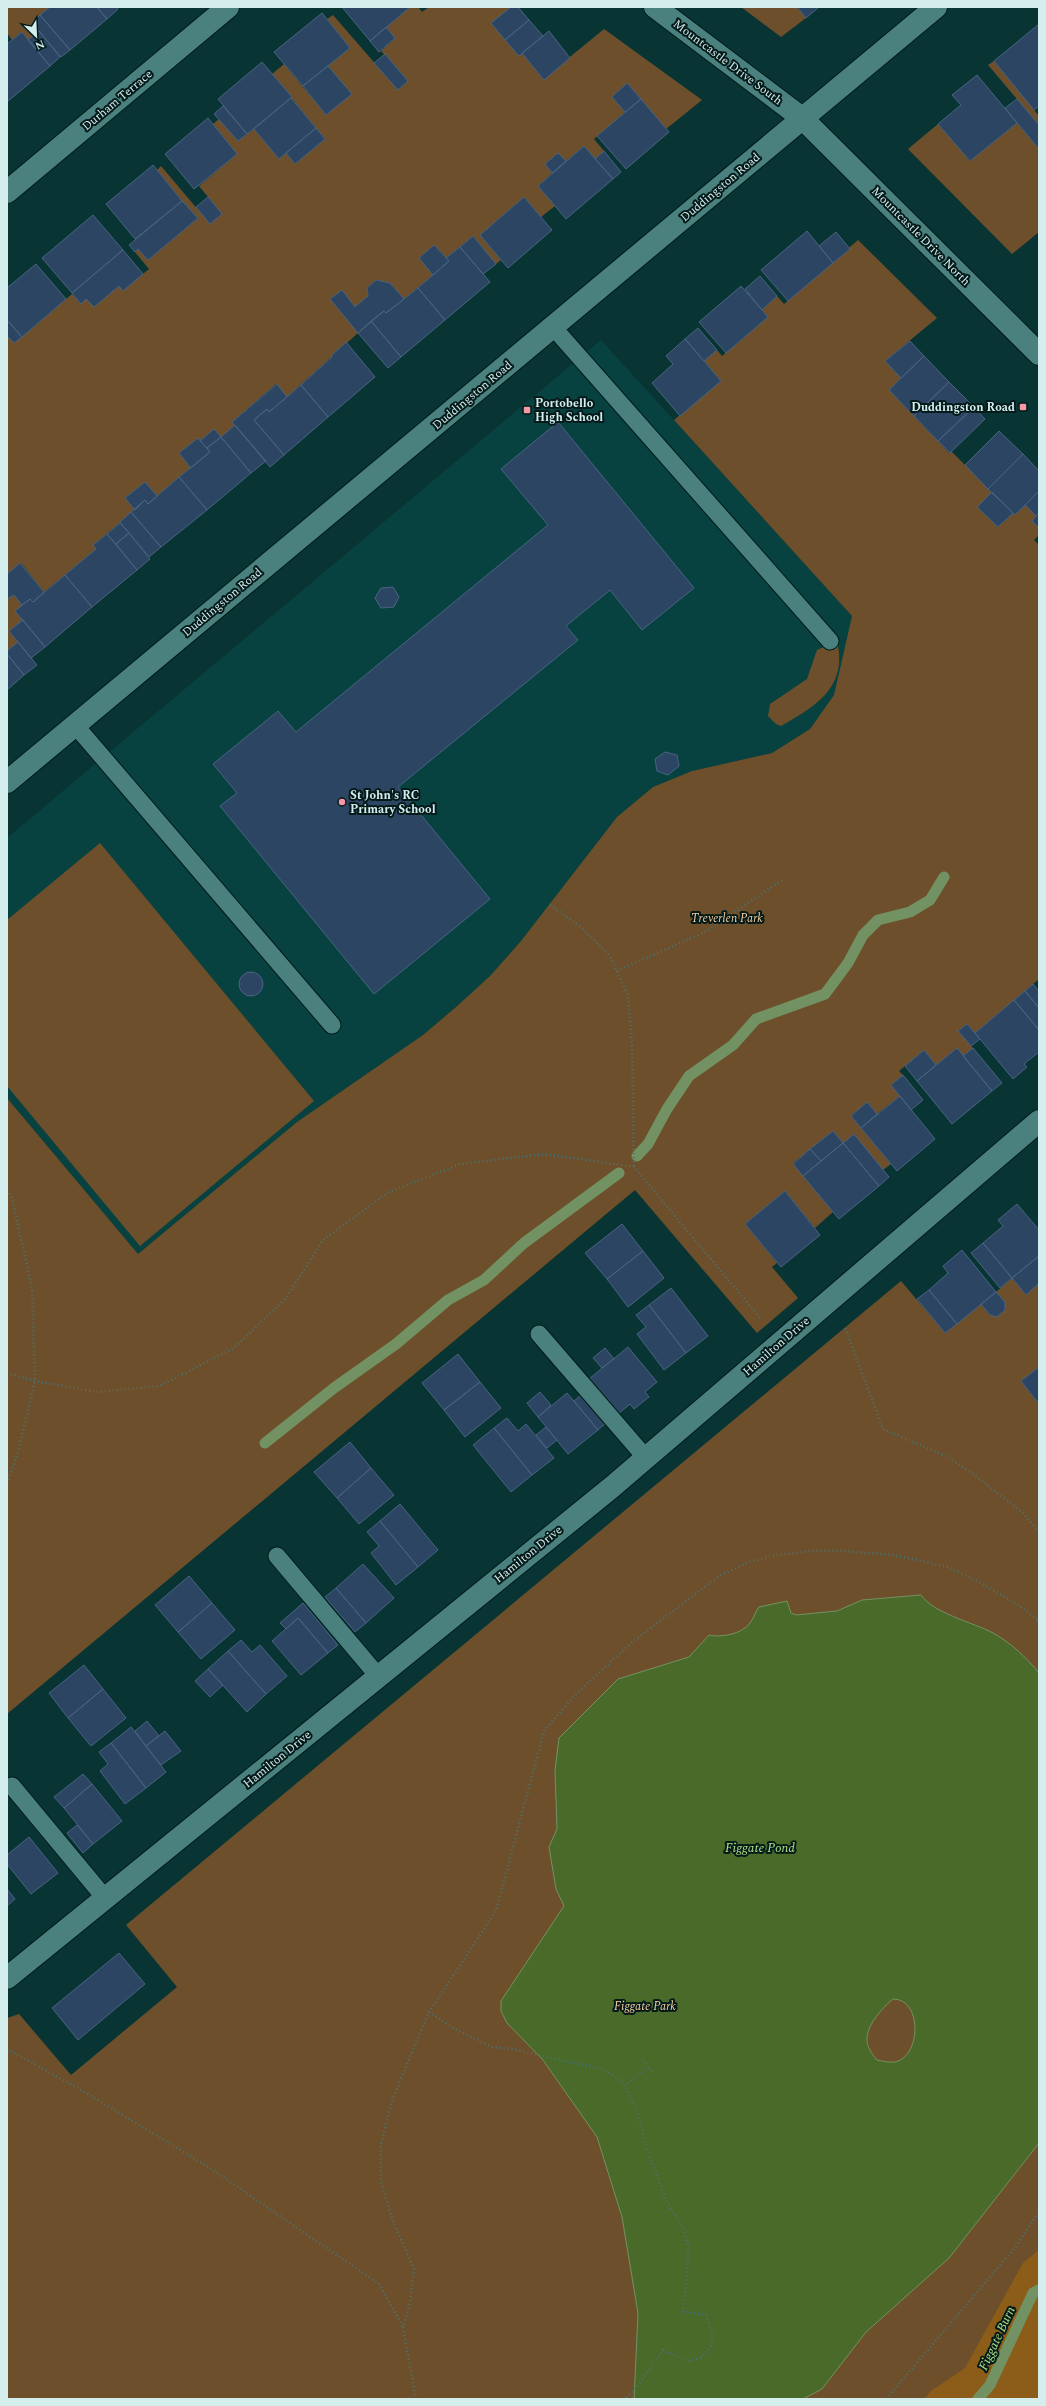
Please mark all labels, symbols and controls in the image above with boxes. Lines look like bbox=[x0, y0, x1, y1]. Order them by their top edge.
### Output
street label: Mountcastle Drive South bbox=[669, 15, 786, 110]
north arrow bbox=[16, 16, 56, 56]
text: N bbox=[32, 35, 47, 54]
street label: Durham Terrace bbox=[78, 65, 157, 136]
street label: Duddingston Road bbox=[676, 148, 765, 227]
street label: Mountcastle Drive North bbox=[867, 182, 975, 290]
street label: Duddingston Road bbox=[428, 356, 517, 435]
place label: Portobello High School bbox=[535, 394, 603, 427]
place label: Duddingston Road bbox=[911, 398, 1015, 417]
marker: Duddingston Road bbox=[1018, 402, 1028, 412]
marker: Portobello High School bbox=[522, 405, 532, 415]
street label: Duddingston Road bbox=[178, 563, 267, 642]
place label: St John's RC Primary School bbox=[350, 786, 436, 819]
marker: St John's RC Primary School bbox=[337, 797, 347, 807]
park label: Treverlen Park bbox=[691, 909, 763, 928]
street label: Hamilton Drive bbox=[739, 1312, 814, 1381]
street label: Hamilton Drive bbox=[490, 1521, 567, 1588]
street label: Hamilton Drive bbox=[239, 1726, 316, 1793]
water label: Figgate Pond bbox=[725, 1838, 795, 1858]
park label: Figgate Park bbox=[614, 1997, 676, 2016]
water label: Figgate Burn bbox=[973, 2303, 1021, 2374]

